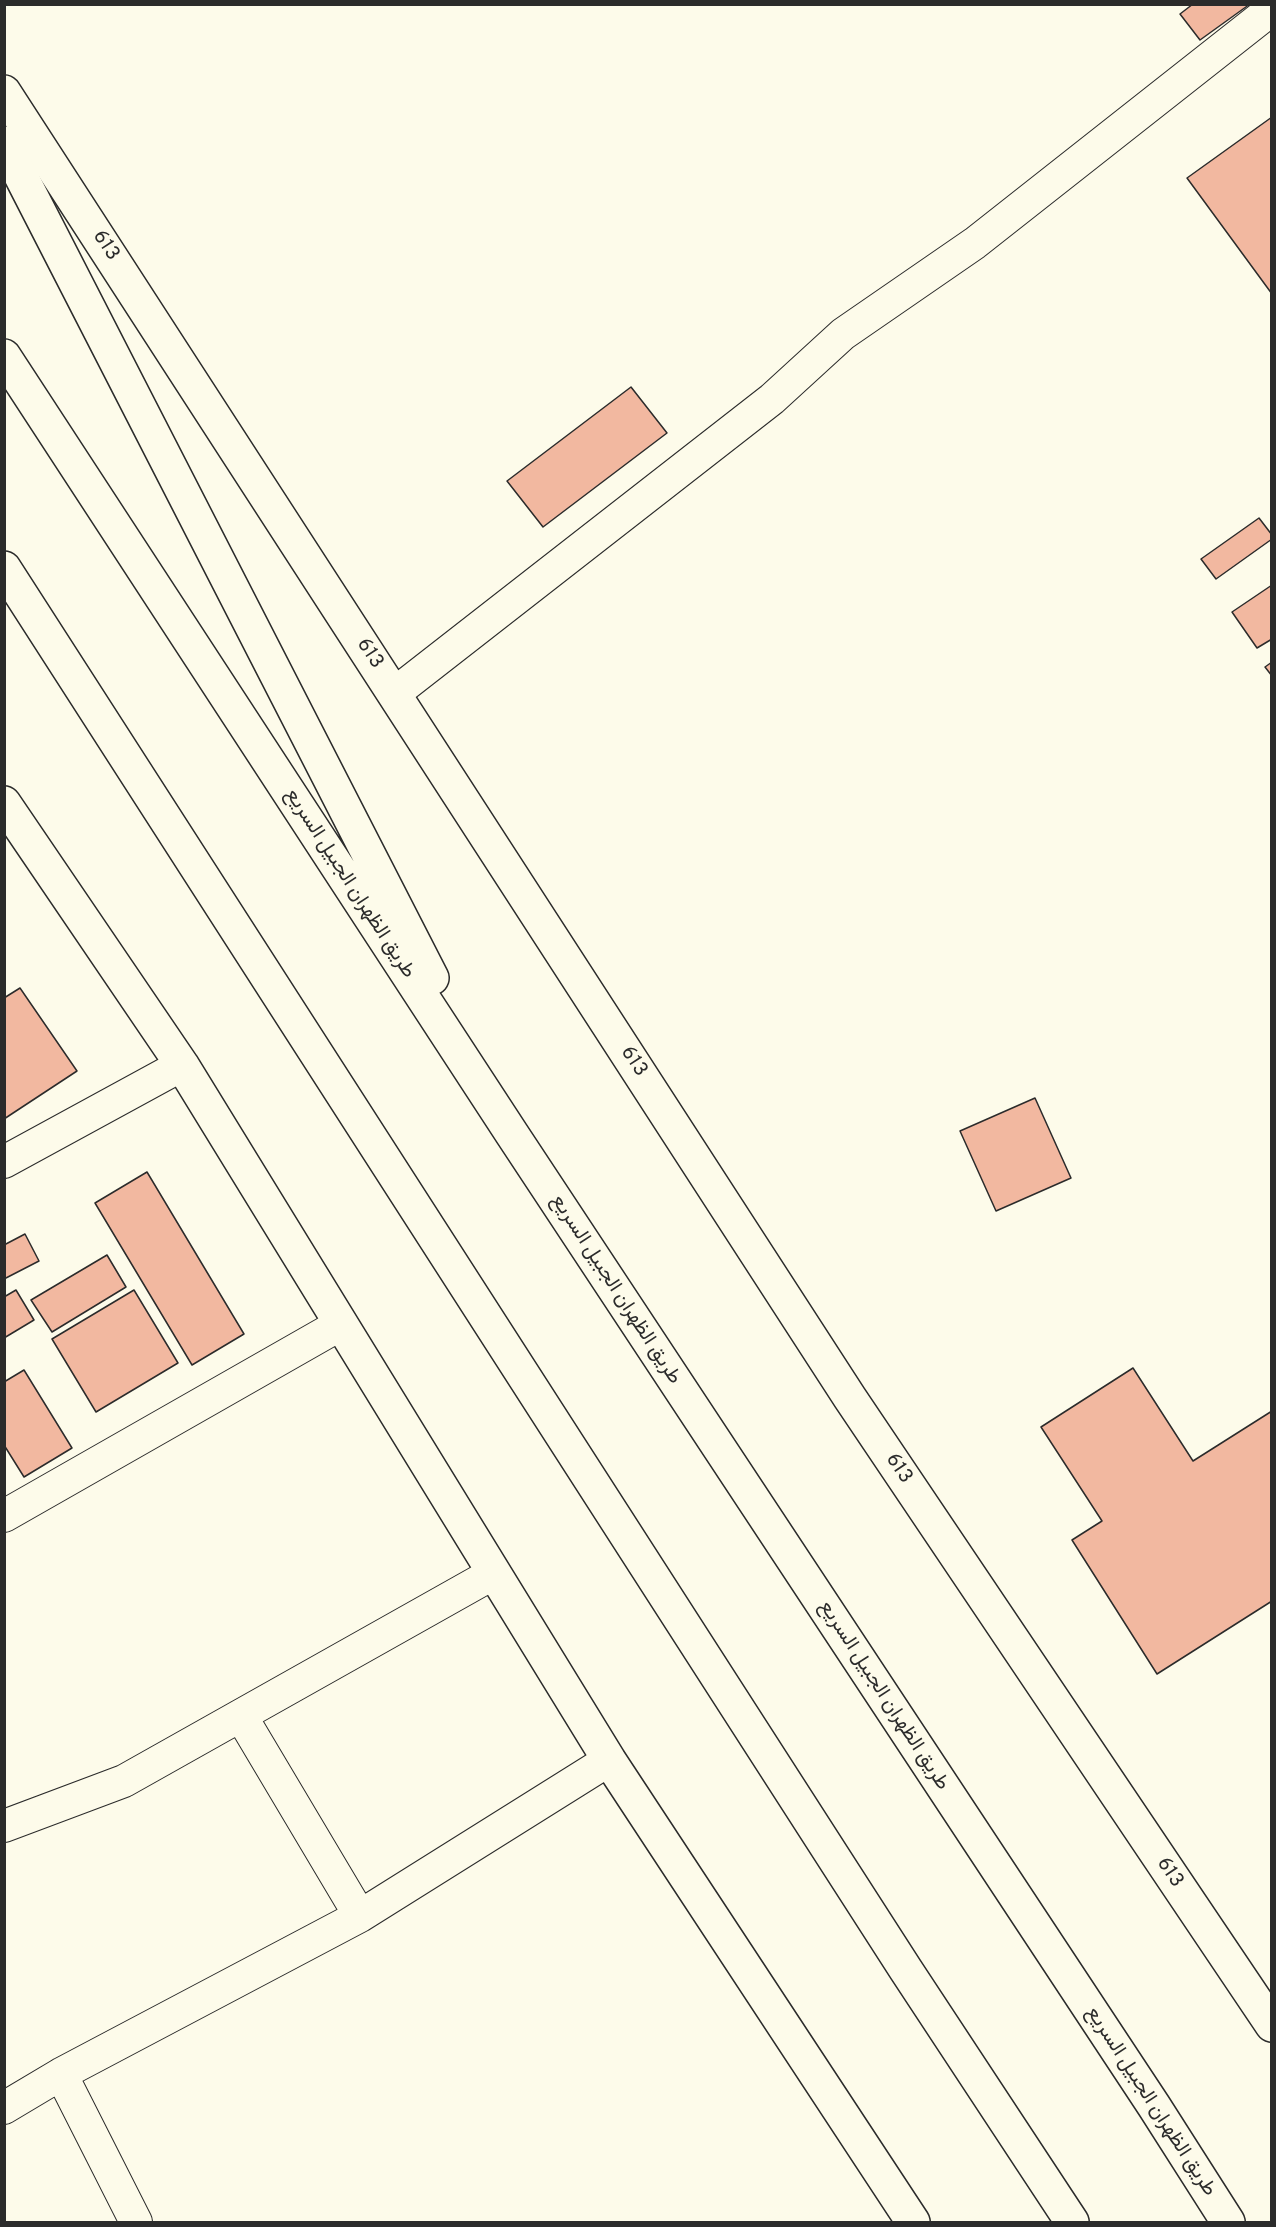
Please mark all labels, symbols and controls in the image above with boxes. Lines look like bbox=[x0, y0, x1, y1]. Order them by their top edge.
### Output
street label: 613 bbox=[86, 226, 124, 266]
street label: 613 bbox=[350, 634, 388, 674]
street label: طريق الظهران الجبيل السريع bbox=[279, 785, 419, 983]
street label: 613 bbox=[614, 1042, 652, 1082]
street label: طريق الظهران الجبيل السريع bbox=[545, 1191, 685, 1389]
street label: 613 bbox=[879, 1449, 917, 1489]
street label: طريق الظهران الجبيل السريع bbox=[813, 1597, 953, 1795]
street label: 613 bbox=[1150, 1853, 1188, 1893]
street label: طريق الظهران الجبيل السريع bbox=[1080, 2003, 1220, 2201]

